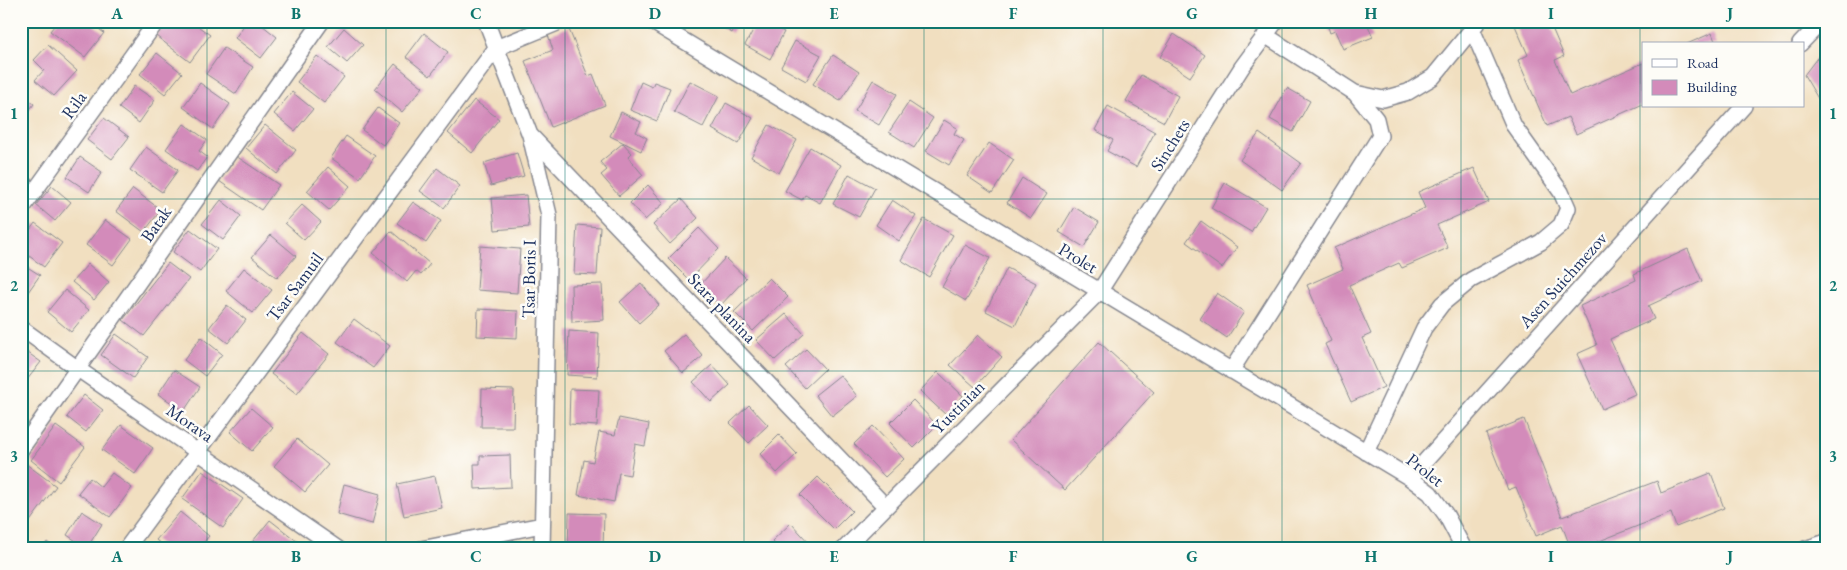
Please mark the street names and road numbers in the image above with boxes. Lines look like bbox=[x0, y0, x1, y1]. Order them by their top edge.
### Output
street label: Rila bbox=[56, 86, 92, 123]
street label: Sinchets bbox=[1145, 114, 1195, 175]
street label: Batak bbox=[135, 201, 177, 246]
street label: Asen Suichmezov bbox=[1513, 227, 1612, 333]
street label: Prolet bbox=[1055, 237, 1102, 278]
street label: Tsar Boris I bbox=[516, 240, 541, 318]
street label: Tsar Samuil bbox=[261, 248, 328, 326]
street label: Stara planina bbox=[683, 268, 762, 348]
street label: Yustinian bbox=[926, 375, 990, 438]
street label: Morava bbox=[162, 398, 219, 448]
street label: Prolet bbox=[1402, 448, 1449, 492]

